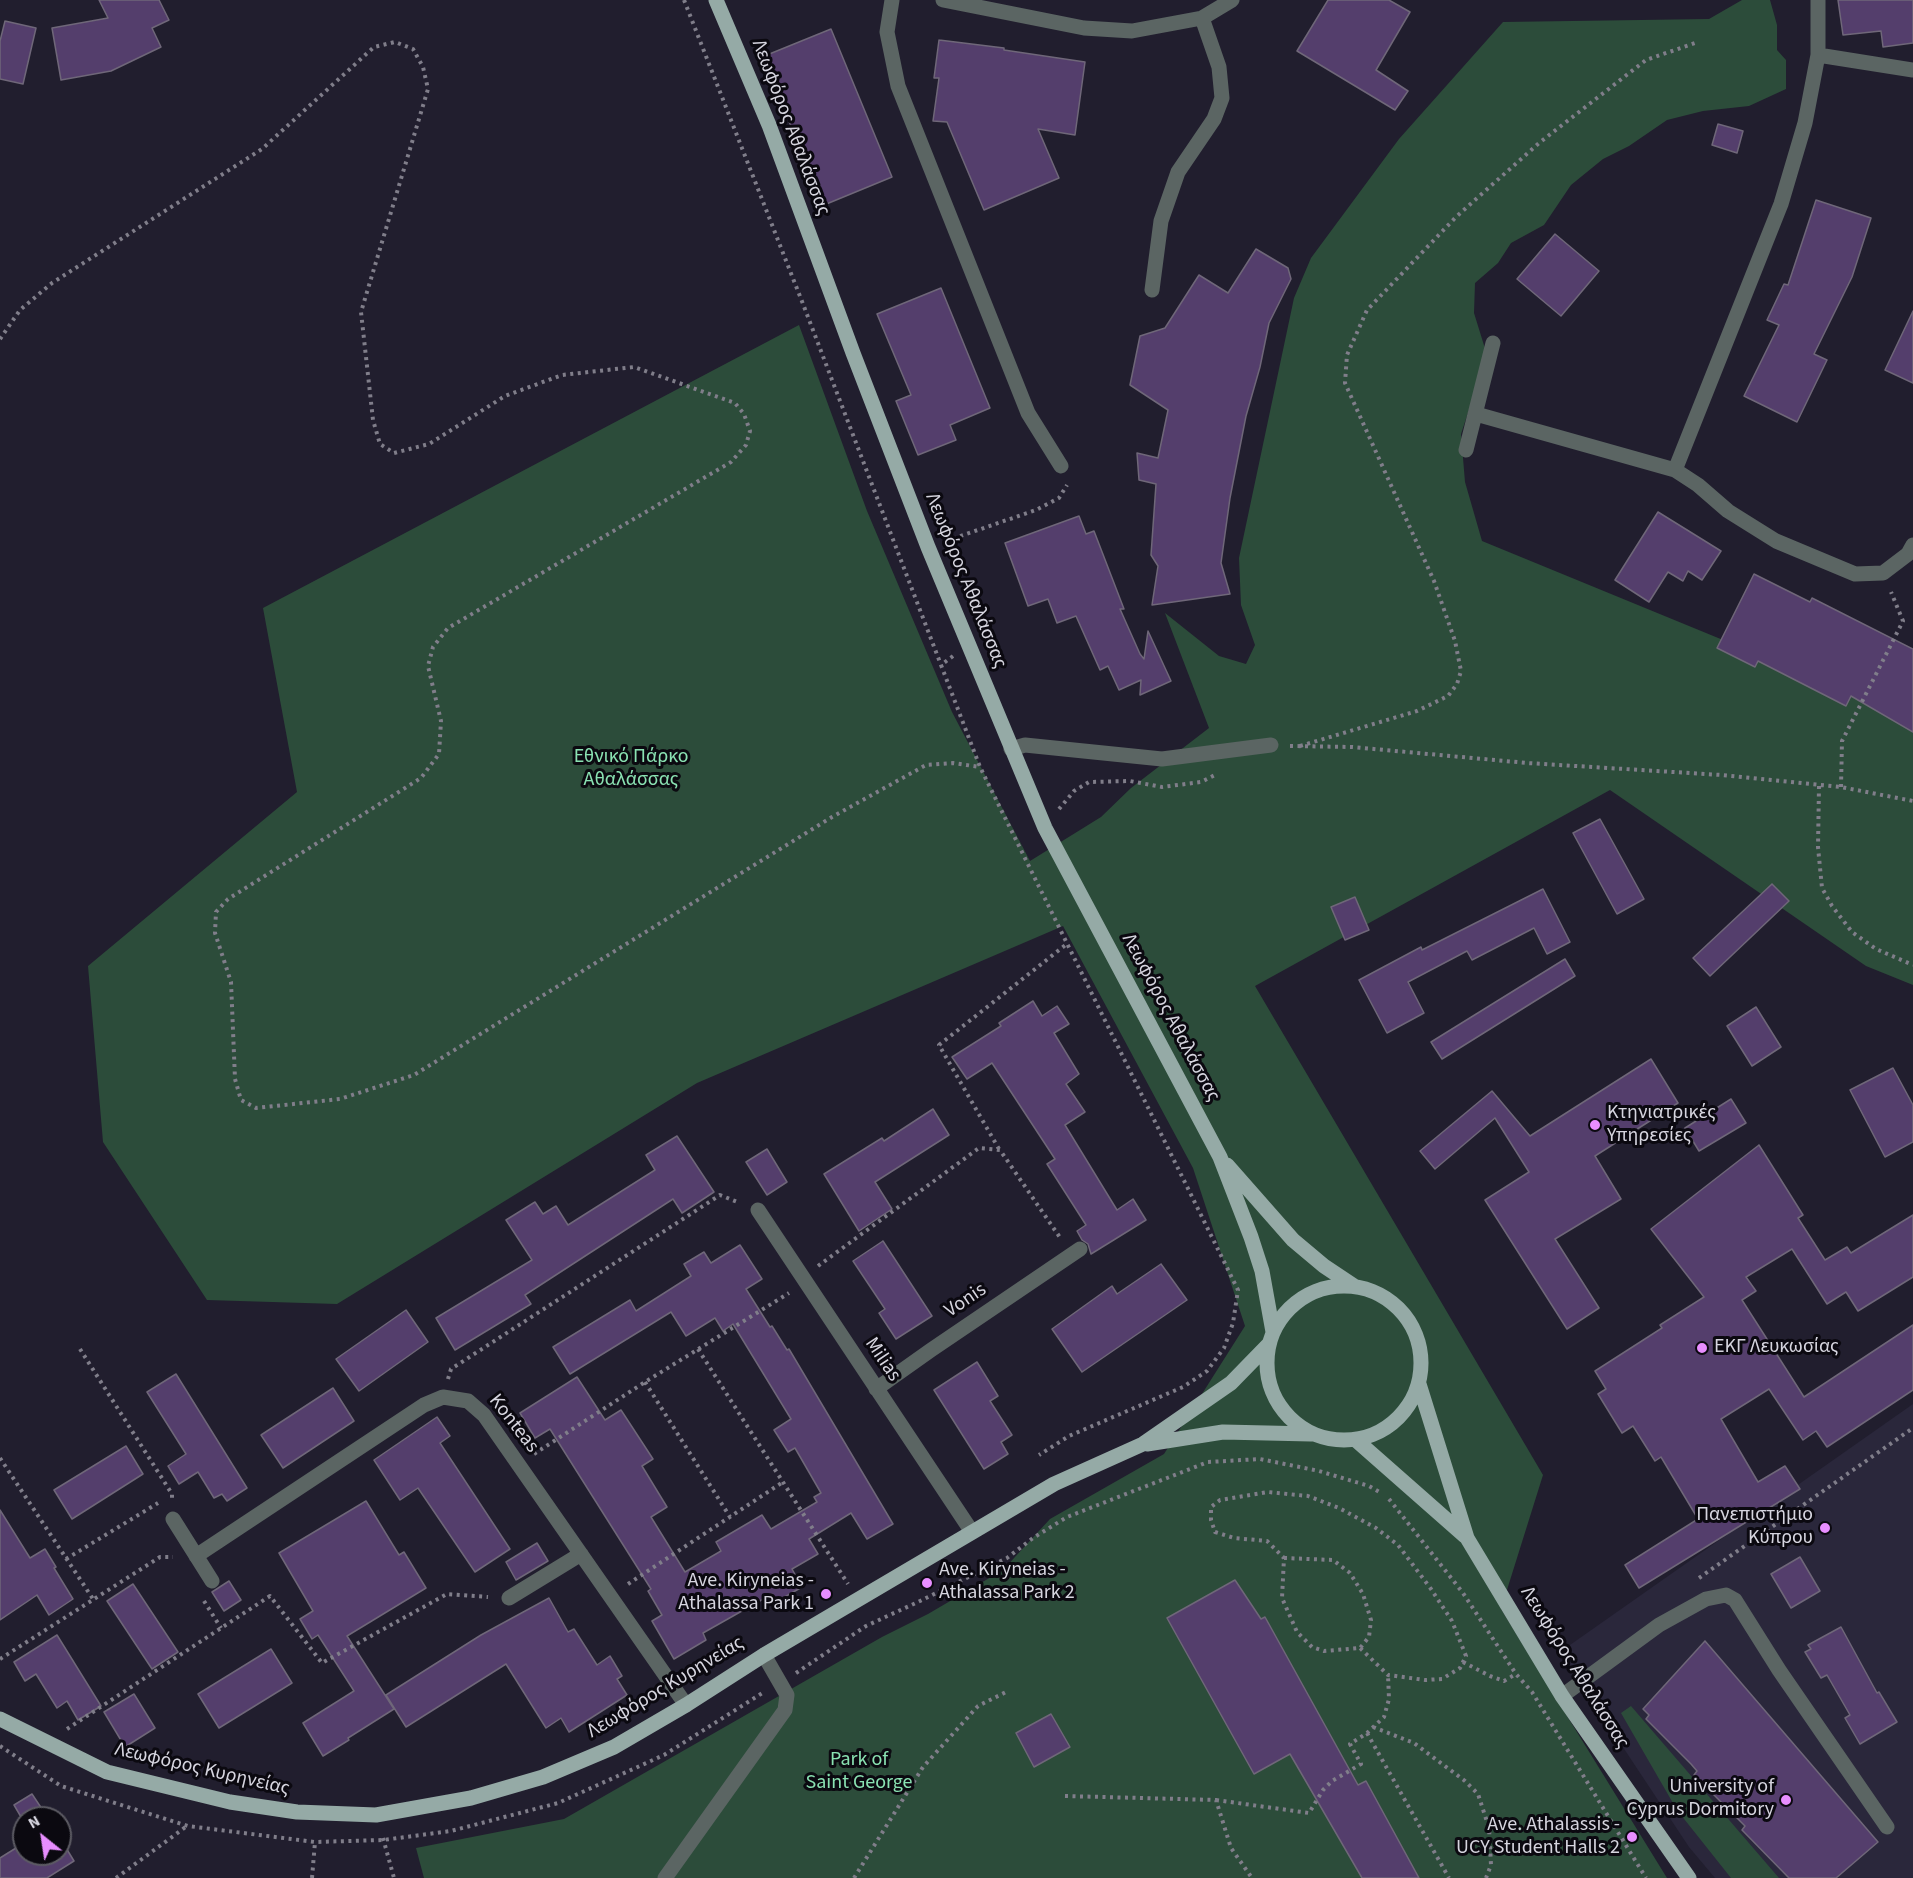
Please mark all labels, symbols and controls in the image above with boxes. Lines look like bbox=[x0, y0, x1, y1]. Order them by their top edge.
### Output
street label: Λεωφόρος Αθαλάσσας bbox=[745, 37, 835, 219]
street label: Λεωφόρος Αθαλάσσας bbox=[919, 490, 1011, 672]
park label: Εθνικό Πάρκο Αθαλάσσας bbox=[574, 746, 688, 793]
street label: Λεωφόρος Αθαλάσσας bbox=[1116, 930, 1224, 1106]
place label: Κτηνιατρικές Υπηρεσίες bbox=[1607, 1102, 1716, 1149]
marker: Κτηνιατρικές Υπηρεσίες bbox=[1588, 1118, 1602, 1132]
street label: Vonis bbox=[941, 1278, 991, 1324]
street label: Milias bbox=[859, 1333, 905, 1387]
place label: ΕΚΓ Λευκωσίας bbox=[1714, 1336, 1839, 1360]
marker: ΕΚΓ Λευκωσίας bbox=[1695, 1341, 1709, 1355]
street label: Konteas bbox=[483, 1390, 543, 1458]
place label: Πανεπιστήμιο Κύπρου bbox=[1696, 1504, 1813, 1551]
marker: Πανεπιστήμιο Κύπρου bbox=[1818, 1521, 1832, 1535]
place label: Ave. Kiryneias - Athalassa Park 2 bbox=[939, 1559, 1075, 1606]
place label: Ave. Kiryneias - Athalassa Park 1 bbox=[678, 1570, 814, 1617]
marker: Ave. Kiryneias - Athalassa Park 2 bbox=[920, 1576, 934, 1590]
street label: Λεωφόρος Αθαλάσσας bbox=[1514, 1583, 1634, 1753]
marker: Ave. Kiryneias - Athalassa Park 1 bbox=[819, 1587, 833, 1601]
street label: Λεωφόρος Κυρηνείας bbox=[583, 1632, 749, 1744]
street label: Λεωφόρος Κυρηνείας bbox=[112, 1738, 292, 1802]
park label: Park of Saint George bbox=[806, 1749, 912, 1796]
place label: University of Cyprus Dormitory bbox=[1627, 1776, 1774, 1823]
marker: University of Cyprus Dormitory bbox=[1779, 1793, 1793, 1807]
north arrow bbox=[12, 1806, 72, 1866]
text: N bbox=[24, 1810, 44, 1834]
place label: Ave. Athalassis - UCY Student Halls 2 bbox=[1456, 1814, 1620, 1861]
marker: Ave. Athalassis - UCY Student Halls 2 bbox=[1625, 1830, 1639, 1844]

